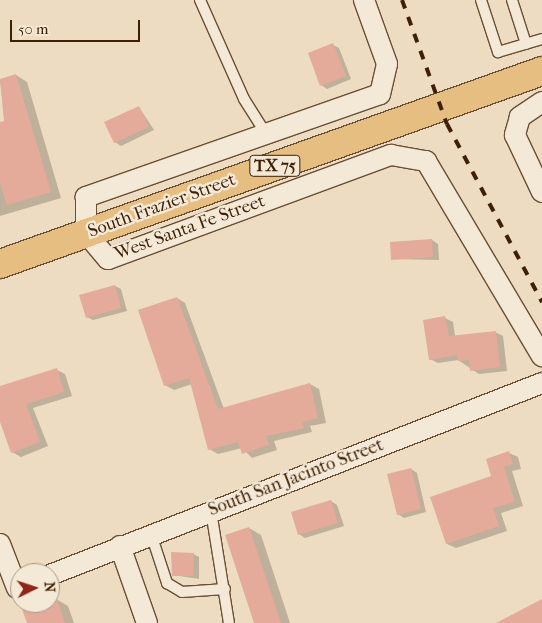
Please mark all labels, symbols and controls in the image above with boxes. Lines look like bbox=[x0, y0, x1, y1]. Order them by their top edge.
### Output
scale bar bbox=[12, 10, 142, 42]
text: 50 m bbox=[18, 20, 48, 38]
road number: TX 75 bbox=[249, 153, 301, 180]
street label: South Frazier Street bbox=[85, 169, 239, 243]
street label: West Santa Fe Street bbox=[112, 191, 268, 265]
street label: South San Jacinto Street bbox=[205, 435, 387, 521]
north arrow bbox=[10, 563, 60, 613]
text: N bbox=[41, 581, 58, 593]

